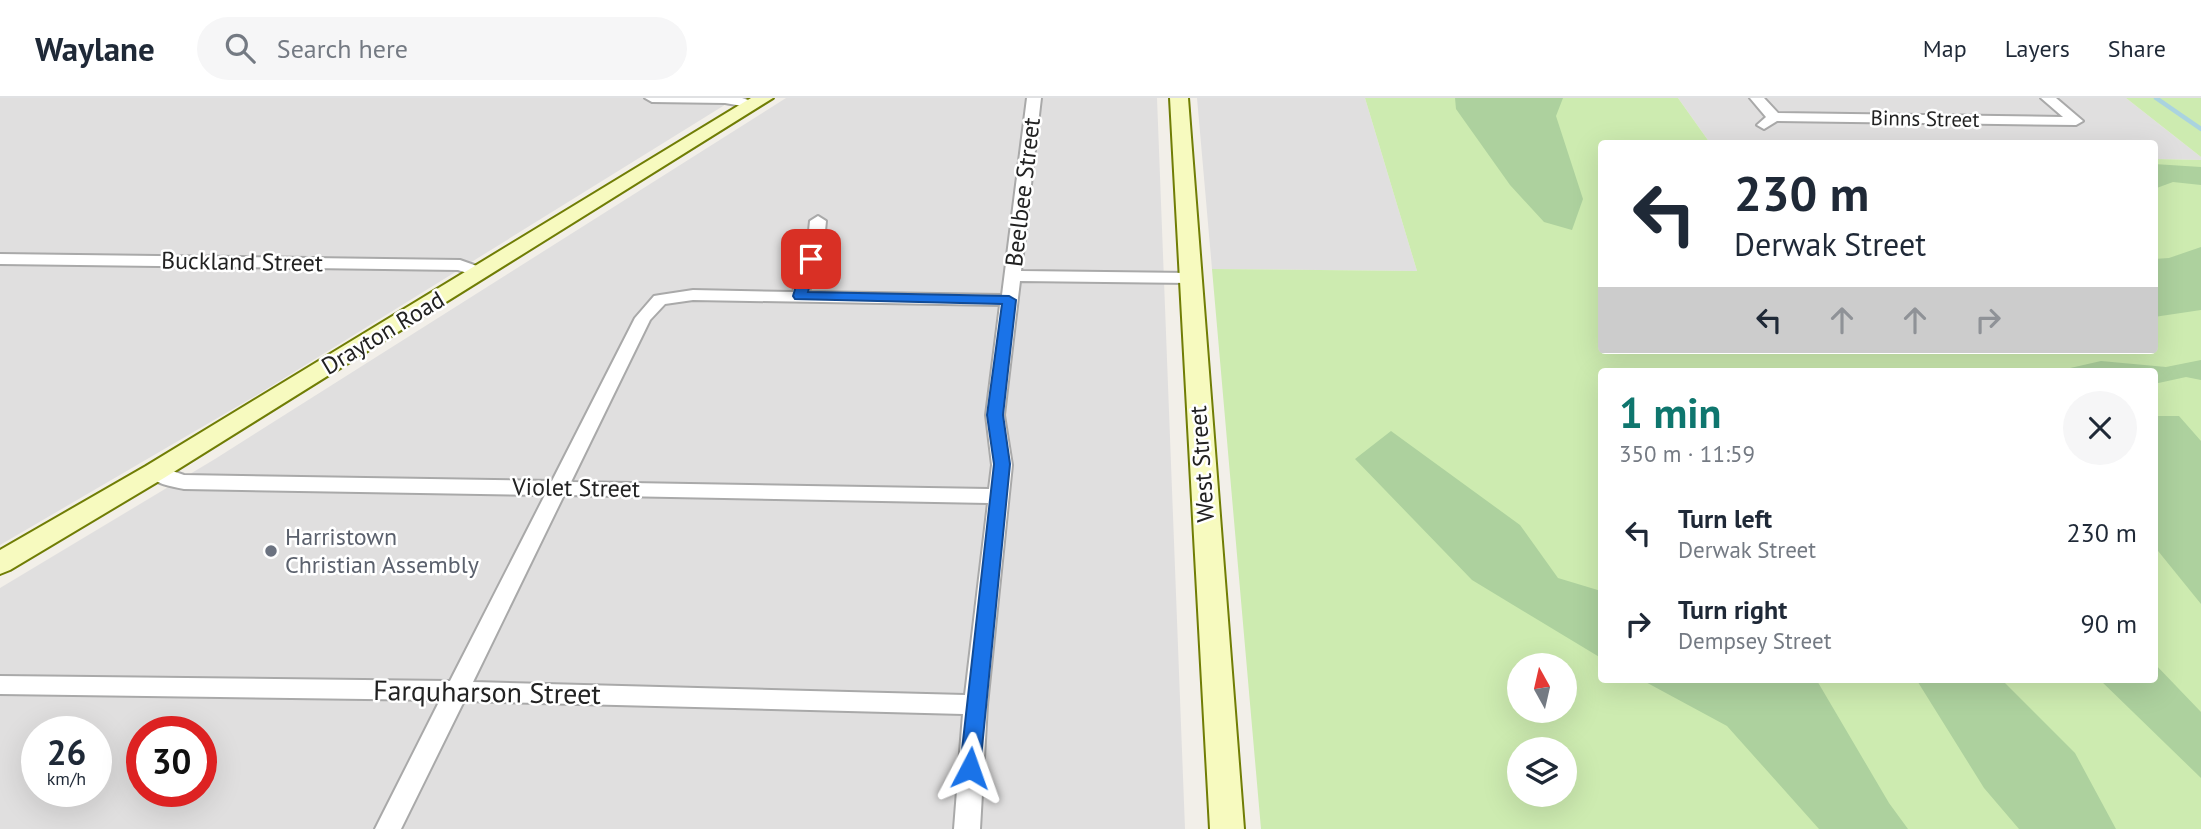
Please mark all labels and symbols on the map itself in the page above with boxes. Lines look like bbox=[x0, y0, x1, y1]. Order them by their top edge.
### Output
street label: Binns Street bbox=[1870, 104, 1980, 133]
street label: Beelbee Street bbox=[998, 116, 1047, 268]
pin bbox=[781, 229, 841, 289]
street label: Buckland Street bbox=[161, 245, 323, 278]
street label: Drayton Road bbox=[316, 284, 450, 381]
street label: West Street bbox=[1182, 405, 1221, 523]
street label: Violet Street bbox=[511, 471, 640, 504]
place label: Harristown Christian Assembly bbox=[285, 521, 479, 580]
marker: Harristown Christian Assembly bbox=[263, 543, 279, 559]
north arrow bbox=[1507, 653, 1577, 723]
street label: Farquharson Street bbox=[373, 671, 602, 712]
speed limit sign: 30 bbox=[126, 716, 217, 807]
position arrow bbox=[933, 731, 1007, 805]

